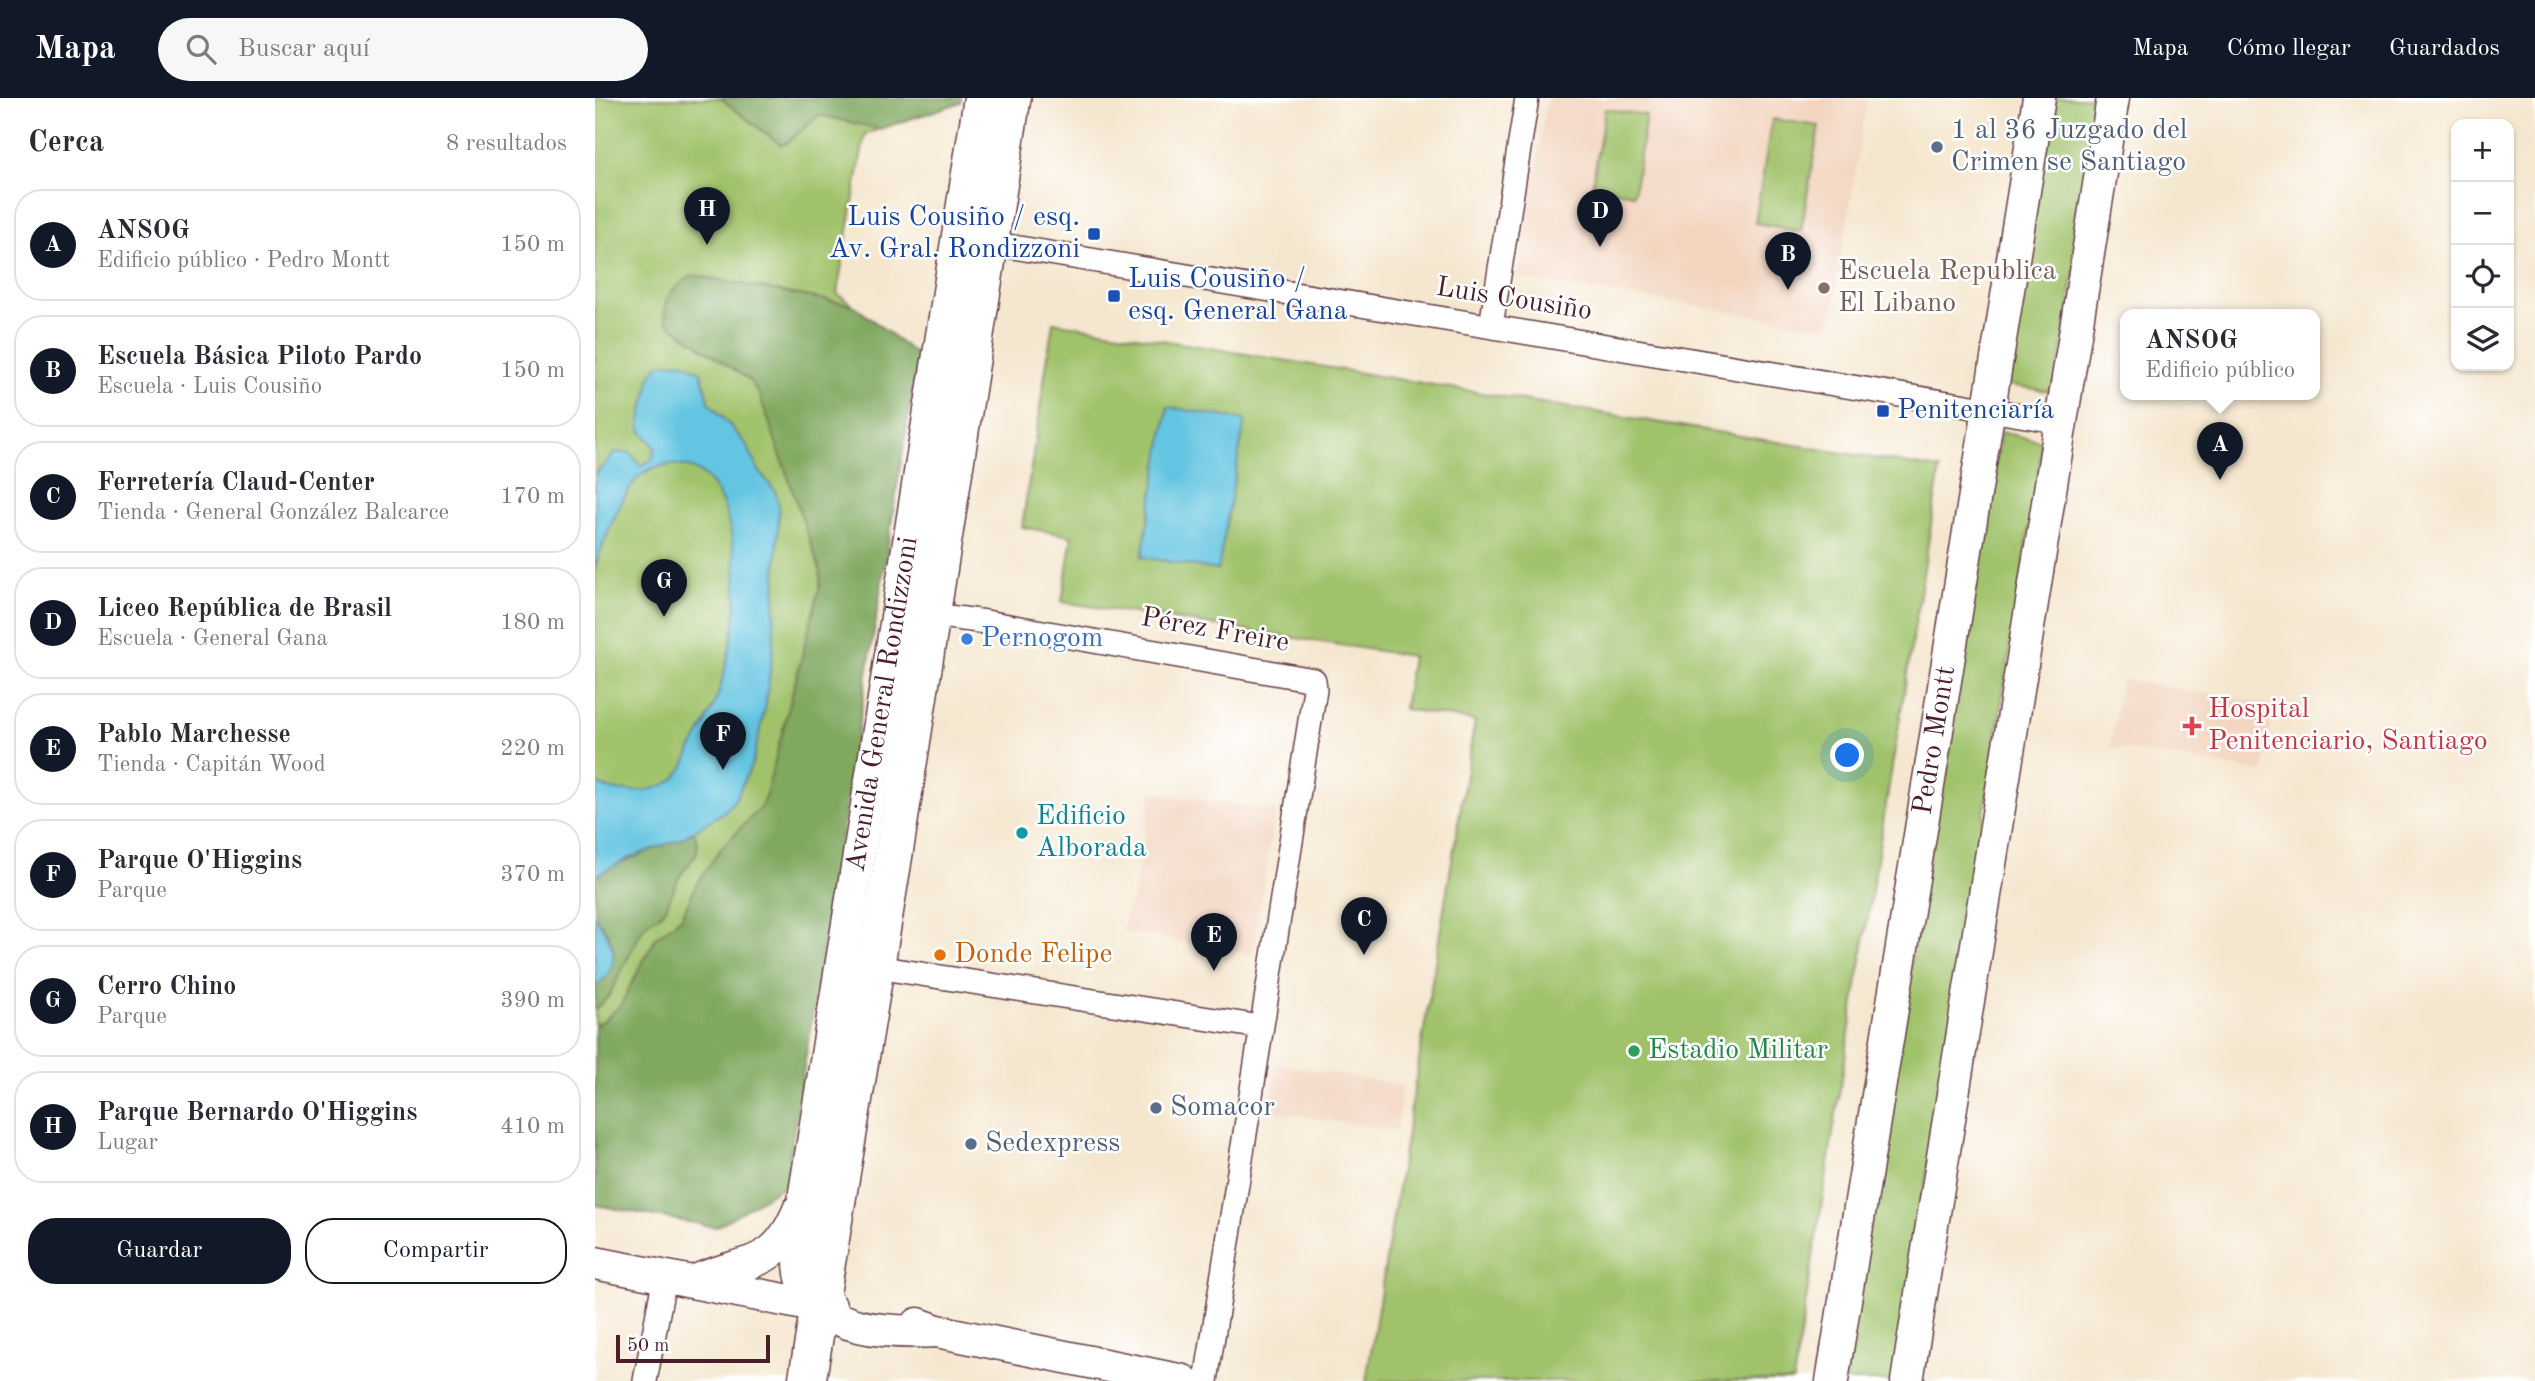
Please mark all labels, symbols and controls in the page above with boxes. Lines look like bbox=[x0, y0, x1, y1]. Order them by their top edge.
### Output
search box bbox=[158, 18, 648, 81]
icon: search bbox=[182, 30, 220, 68]
text: Mapa bbox=[35, 33, 116, 66]
text: Buscar aquí bbox=[238, 36, 370, 62]
text: Mapa bbox=[2132, 37, 2189, 61]
text: Cómo llegar bbox=[2227, 37, 2351, 61]
text: Guardados bbox=[2389, 37, 2500, 61]
place label: 1 al 36 Juzgado del Crimen se Santiago bbox=[1951, 117, 2187, 177]
map controls bbox=[2451, 119, 2514, 371]
button: + bbox=[2451, 119, 2514, 182]
text: Cerca bbox=[28, 128, 104, 158]
text: 8 resultados bbox=[446, 132, 567, 155]
marker: 1 al 36 Juzgado del Crimen se Santiago bbox=[1929, 139, 1945, 155]
button: − bbox=[2451, 182, 2514, 245]
pin: H bbox=[684, 187, 730, 245]
pin: D bbox=[1577, 189, 1623, 247]
place label: Luis Cousiño / esq. Av. Gral. Rondizzoni bbox=[829, 204, 1080, 264]
text: ANSOG bbox=[97, 218, 190, 244]
marker: Luis Cousiño / esq. Av. Gral. Rondizzoni bbox=[1086, 226, 1102, 242]
pin: B bbox=[1765, 232, 1811, 290]
text: A bbox=[44, 233, 62, 256]
text: 150 m bbox=[500, 233, 565, 256]
button: locate bbox=[2451, 245, 2514, 308]
text: Edificio público · Pedro Montt bbox=[97, 249, 390, 272]
place label: Escuela Republica El Libano bbox=[1838, 258, 2057, 318]
place label: Luis Cousiño / esq. General Gana bbox=[1128, 266, 1348, 326]
street label: Luis Cousiño bbox=[1434, 274, 1594, 326]
marker: Escuela Republica El Libano bbox=[1816, 280, 1832, 296]
marker: Luis Cousiño / esq. General Gana bbox=[1106, 288, 1122, 304]
button: layers bbox=[2451, 308, 2514, 371]
popup bbox=[2120, 309, 2320, 400]
text: ANSOG bbox=[2145, 328, 2238, 354]
text: Escuela Básica Piloto Pardo bbox=[97, 344, 422, 370]
text: B bbox=[45, 359, 61, 382]
text: 150 m bbox=[500, 359, 565, 382]
text: Edificio público bbox=[2145, 359, 2295, 382]
text: Escuela · Luis Cousiño bbox=[97, 375, 322, 398]
place label: Penitenciaría bbox=[1897, 397, 2055, 425]
marker: Penitenciaría bbox=[1875, 403, 1891, 419]
pin: A bbox=[2197, 422, 2243, 480]
text: Ferretería Claud-Center bbox=[97, 470, 375, 496]
text: C bbox=[45, 485, 61, 508]
text: 170 m bbox=[500, 485, 565, 508]
text: Tienda · General González Balcarce bbox=[97, 501, 449, 524]
street label: Avenida General Rondizzoni bbox=[842, 535, 924, 874]
pin: G bbox=[641, 559, 687, 617]
text: Liceo República de Brasil bbox=[97, 596, 392, 622]
street label: Pérez Freire bbox=[1139, 604, 1291, 658]
text: D bbox=[44, 611, 62, 634]
text: 180 m bbox=[500, 611, 565, 634]
place label: Pernogom bbox=[981, 625, 1103, 653]
text: Escuela · General Gana bbox=[97, 627, 328, 650]
marker: Pernogom bbox=[959, 631, 975, 647]
street label: Pedro Montt bbox=[1910, 664, 1961, 817]
place label: Hospital Penitenciario, Santiago bbox=[2208, 696, 2488, 756]
pin: F bbox=[700, 712, 746, 770]
marker: Hospital Penitenciario, Santiago bbox=[2182, 716, 2202, 736]
text: Pablo Marchesse bbox=[97, 722, 291, 748]
text: E bbox=[45, 737, 61, 760]
text: 220 m bbox=[500, 737, 565, 760]
your location bbox=[1830, 738, 1864, 772]
text: Tienda · Capitán Wood bbox=[97, 753, 326, 776]
place label: Edificio Alborada bbox=[1036, 803, 1147, 863]
marker: Edificio Alborada bbox=[1014, 825, 1030, 841]
text: Parque O'Higgins bbox=[97, 848, 302, 874]
text: F bbox=[45, 863, 61, 886]
text: 370 m bbox=[500, 863, 565, 886]
text: Parque bbox=[97, 879, 167, 902]
pin: C bbox=[1341, 897, 1387, 955]
pin: E bbox=[1191, 913, 1237, 971]
place label: Donde Felipe bbox=[954, 941, 1112, 969]
marker: Donde Felipe bbox=[932, 947, 948, 963]
text: Cerro Chino bbox=[97, 974, 236, 1000]
text: G bbox=[45, 989, 61, 1012]
text: 390 m bbox=[500, 989, 565, 1012]
text: Parque bbox=[97, 1005, 167, 1028]
place label: Estadio Militar bbox=[1648, 1037, 1828, 1065]
marker: Estadio Militar bbox=[1626, 1043, 1642, 1059]
place label: Somacor bbox=[1170, 1094, 1275, 1122]
text: Parque Bernardo O'Higgins bbox=[97, 1100, 417, 1126]
marker: Somacor bbox=[1148, 1100, 1164, 1116]
text: H bbox=[44, 1115, 62, 1138]
text: 410 m bbox=[500, 1115, 565, 1138]
place label: Sedexpress bbox=[985, 1130, 1120, 1158]
text: Lugar bbox=[97, 1131, 158, 1154]
marker: Sedexpress bbox=[963, 1136, 979, 1152]
button: Guardar bbox=[28, 1218, 291, 1284]
button: Compartir bbox=[305, 1218, 567, 1284]
scale bar bbox=[616, 1332, 770, 1364]
text: 50 m bbox=[627, 1337, 669, 1356]

